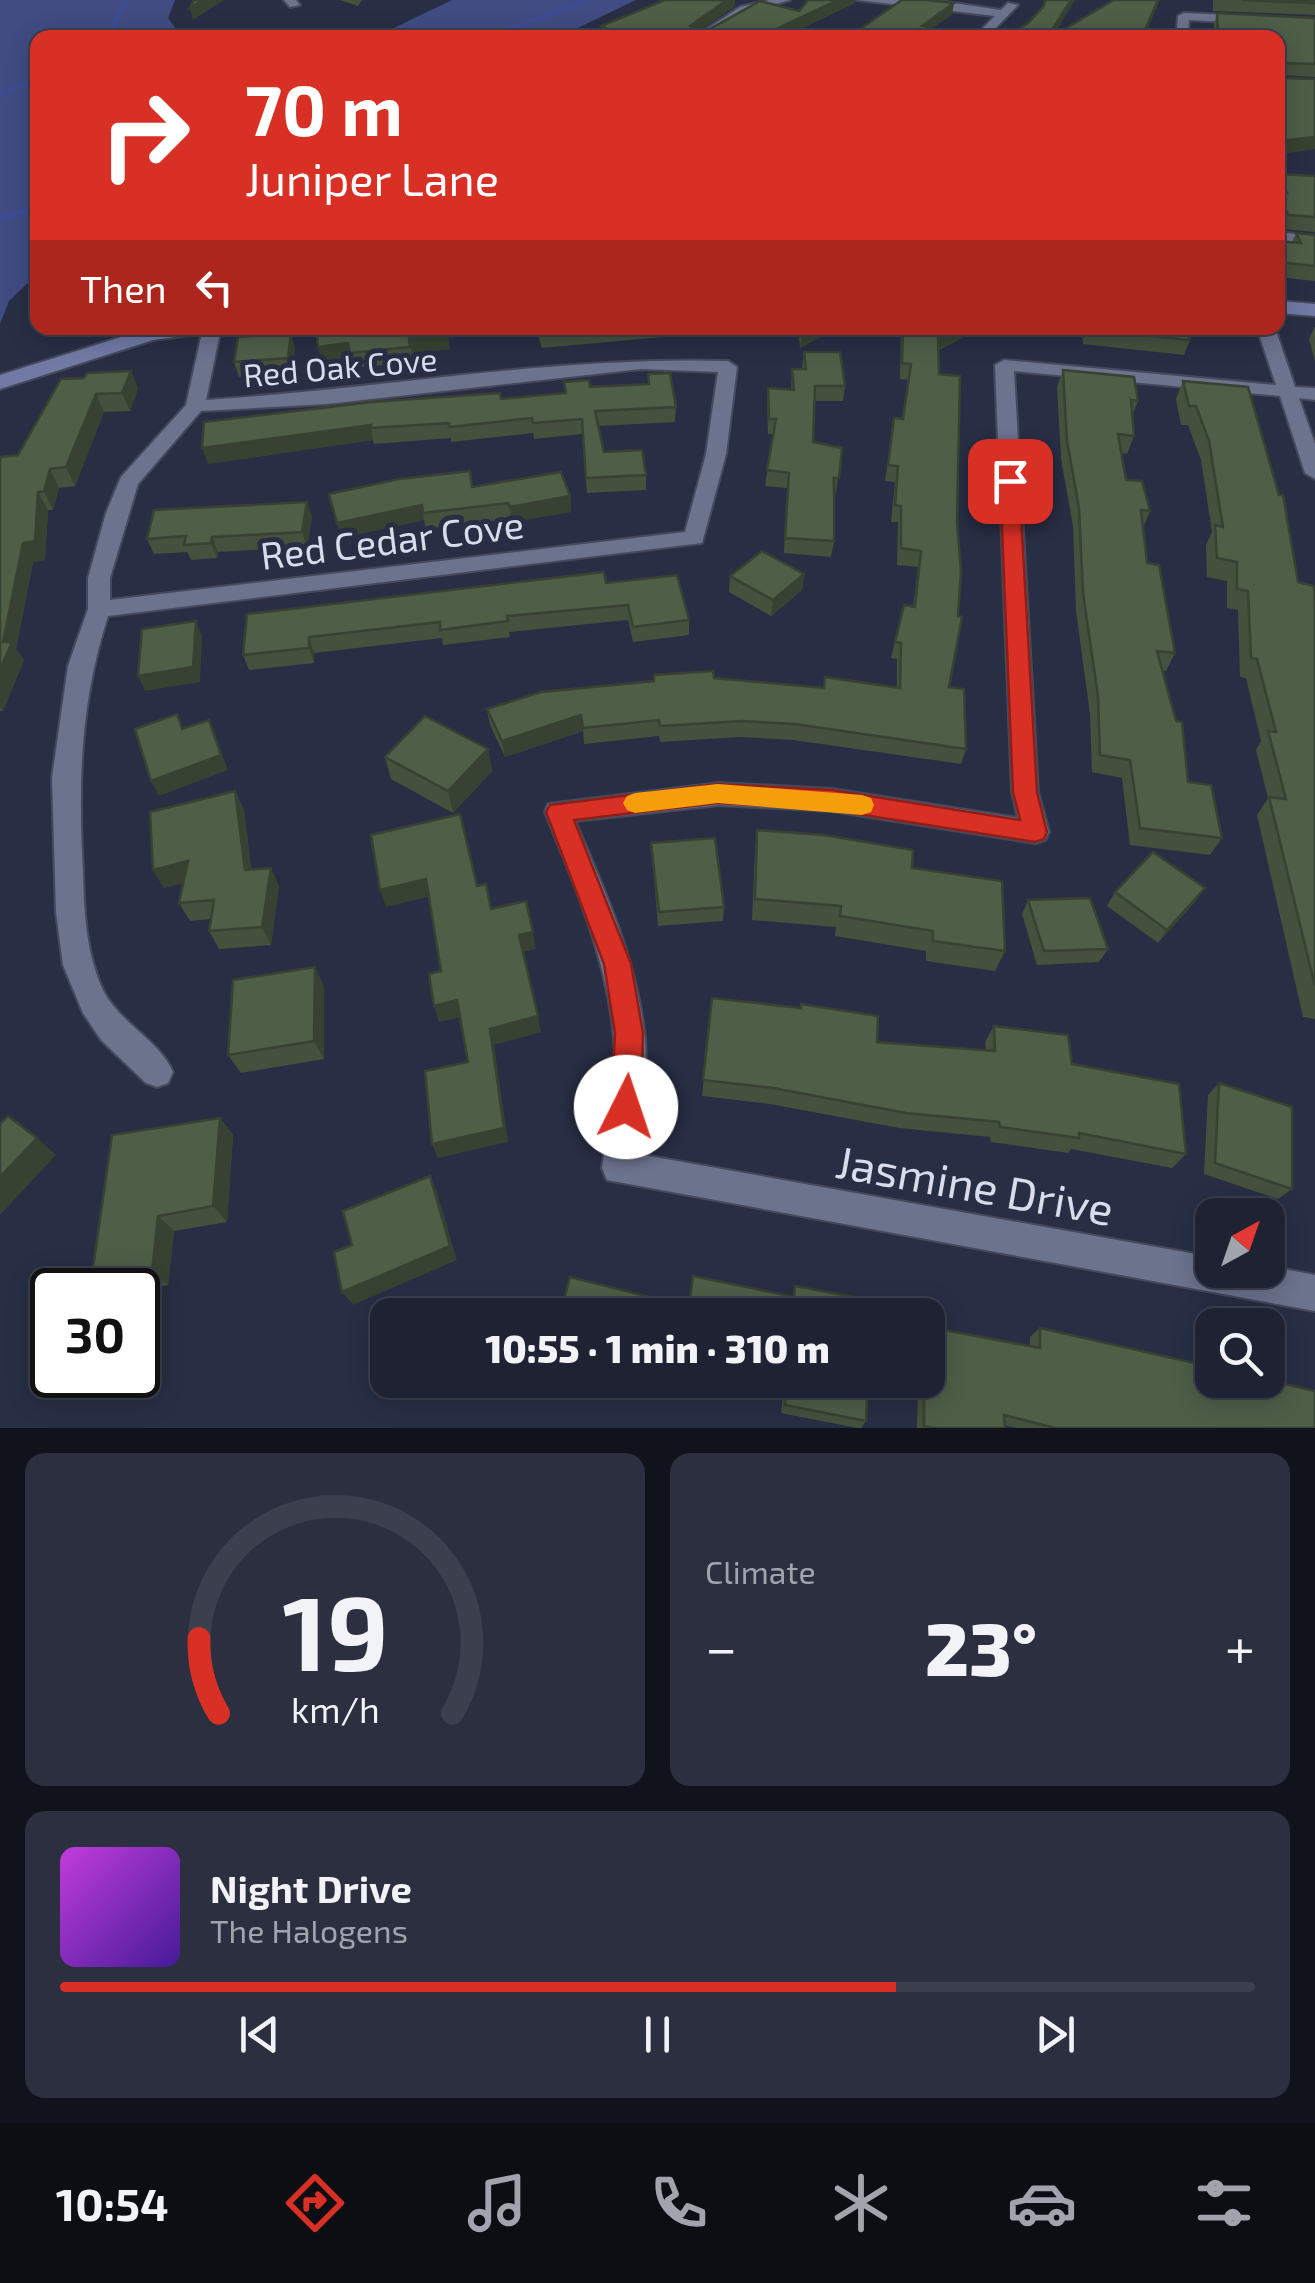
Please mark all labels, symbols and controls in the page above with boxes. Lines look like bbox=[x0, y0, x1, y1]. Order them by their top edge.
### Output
text: 70 m bbox=[245, 66, 403, 150]
icon: right bbox=[80, 70, 210, 200]
text: Juniper Lane bbox=[245, 151, 499, 205]
icon: left bbox=[187, 260, 242, 315]
text: Then bbox=[80, 265, 167, 311]
street label: Red Oak Cove bbox=[241, 339, 439, 393]
pin bbox=[968, 439, 1053, 524]
icon: arrive bbox=[983, 454, 1038, 509]
street label: Red Cedar Cove bbox=[258, 500, 526, 578]
position arrow bbox=[574, 1055, 678, 1159]
street label: Jasmine Drive bbox=[832, 1133, 1118, 1235]
north arrow bbox=[1195, 1198, 1285, 1288]
map controls bbox=[1195, 1198, 1285, 1398]
speed limit sign: 30 bbox=[30, 1268, 160, 1398]
button: search bbox=[1195, 1308, 1285, 1398]
text: 10:55 · 1 min · 310 m bbox=[485, 1325, 830, 1371]
text: Climate bbox=[705, 1552, 816, 1590]
text: 19 bbox=[282, 1567, 388, 1692]
text: 23° bbox=[925, 1601, 1037, 1691]
text: − bbox=[705, 1613, 737, 1679]
text: + bbox=[1225, 1613, 1255, 1679]
text: km/h bbox=[291, 1687, 379, 1730]
text: Night Drive bbox=[210, 1865, 412, 1911]
text: The Halogens bbox=[210, 1911, 408, 1949]
icon: previous bbox=[232, 2007, 287, 2062]
icon: pause bbox=[630, 2007, 685, 2062]
icon: next bbox=[1028, 2007, 1083, 2062]
icon: directions bbox=[280, 2168, 350, 2238]
icon: music bbox=[462, 2168, 532, 2238]
icon: phone bbox=[644, 2168, 714, 2238]
icon: climate bbox=[826, 2168, 896, 2238]
icon: car bbox=[1007, 2168, 1077, 2238]
icon: filters bbox=[1189, 2168, 1259, 2238]
text: 10:54 bbox=[56, 2176, 169, 2230]

